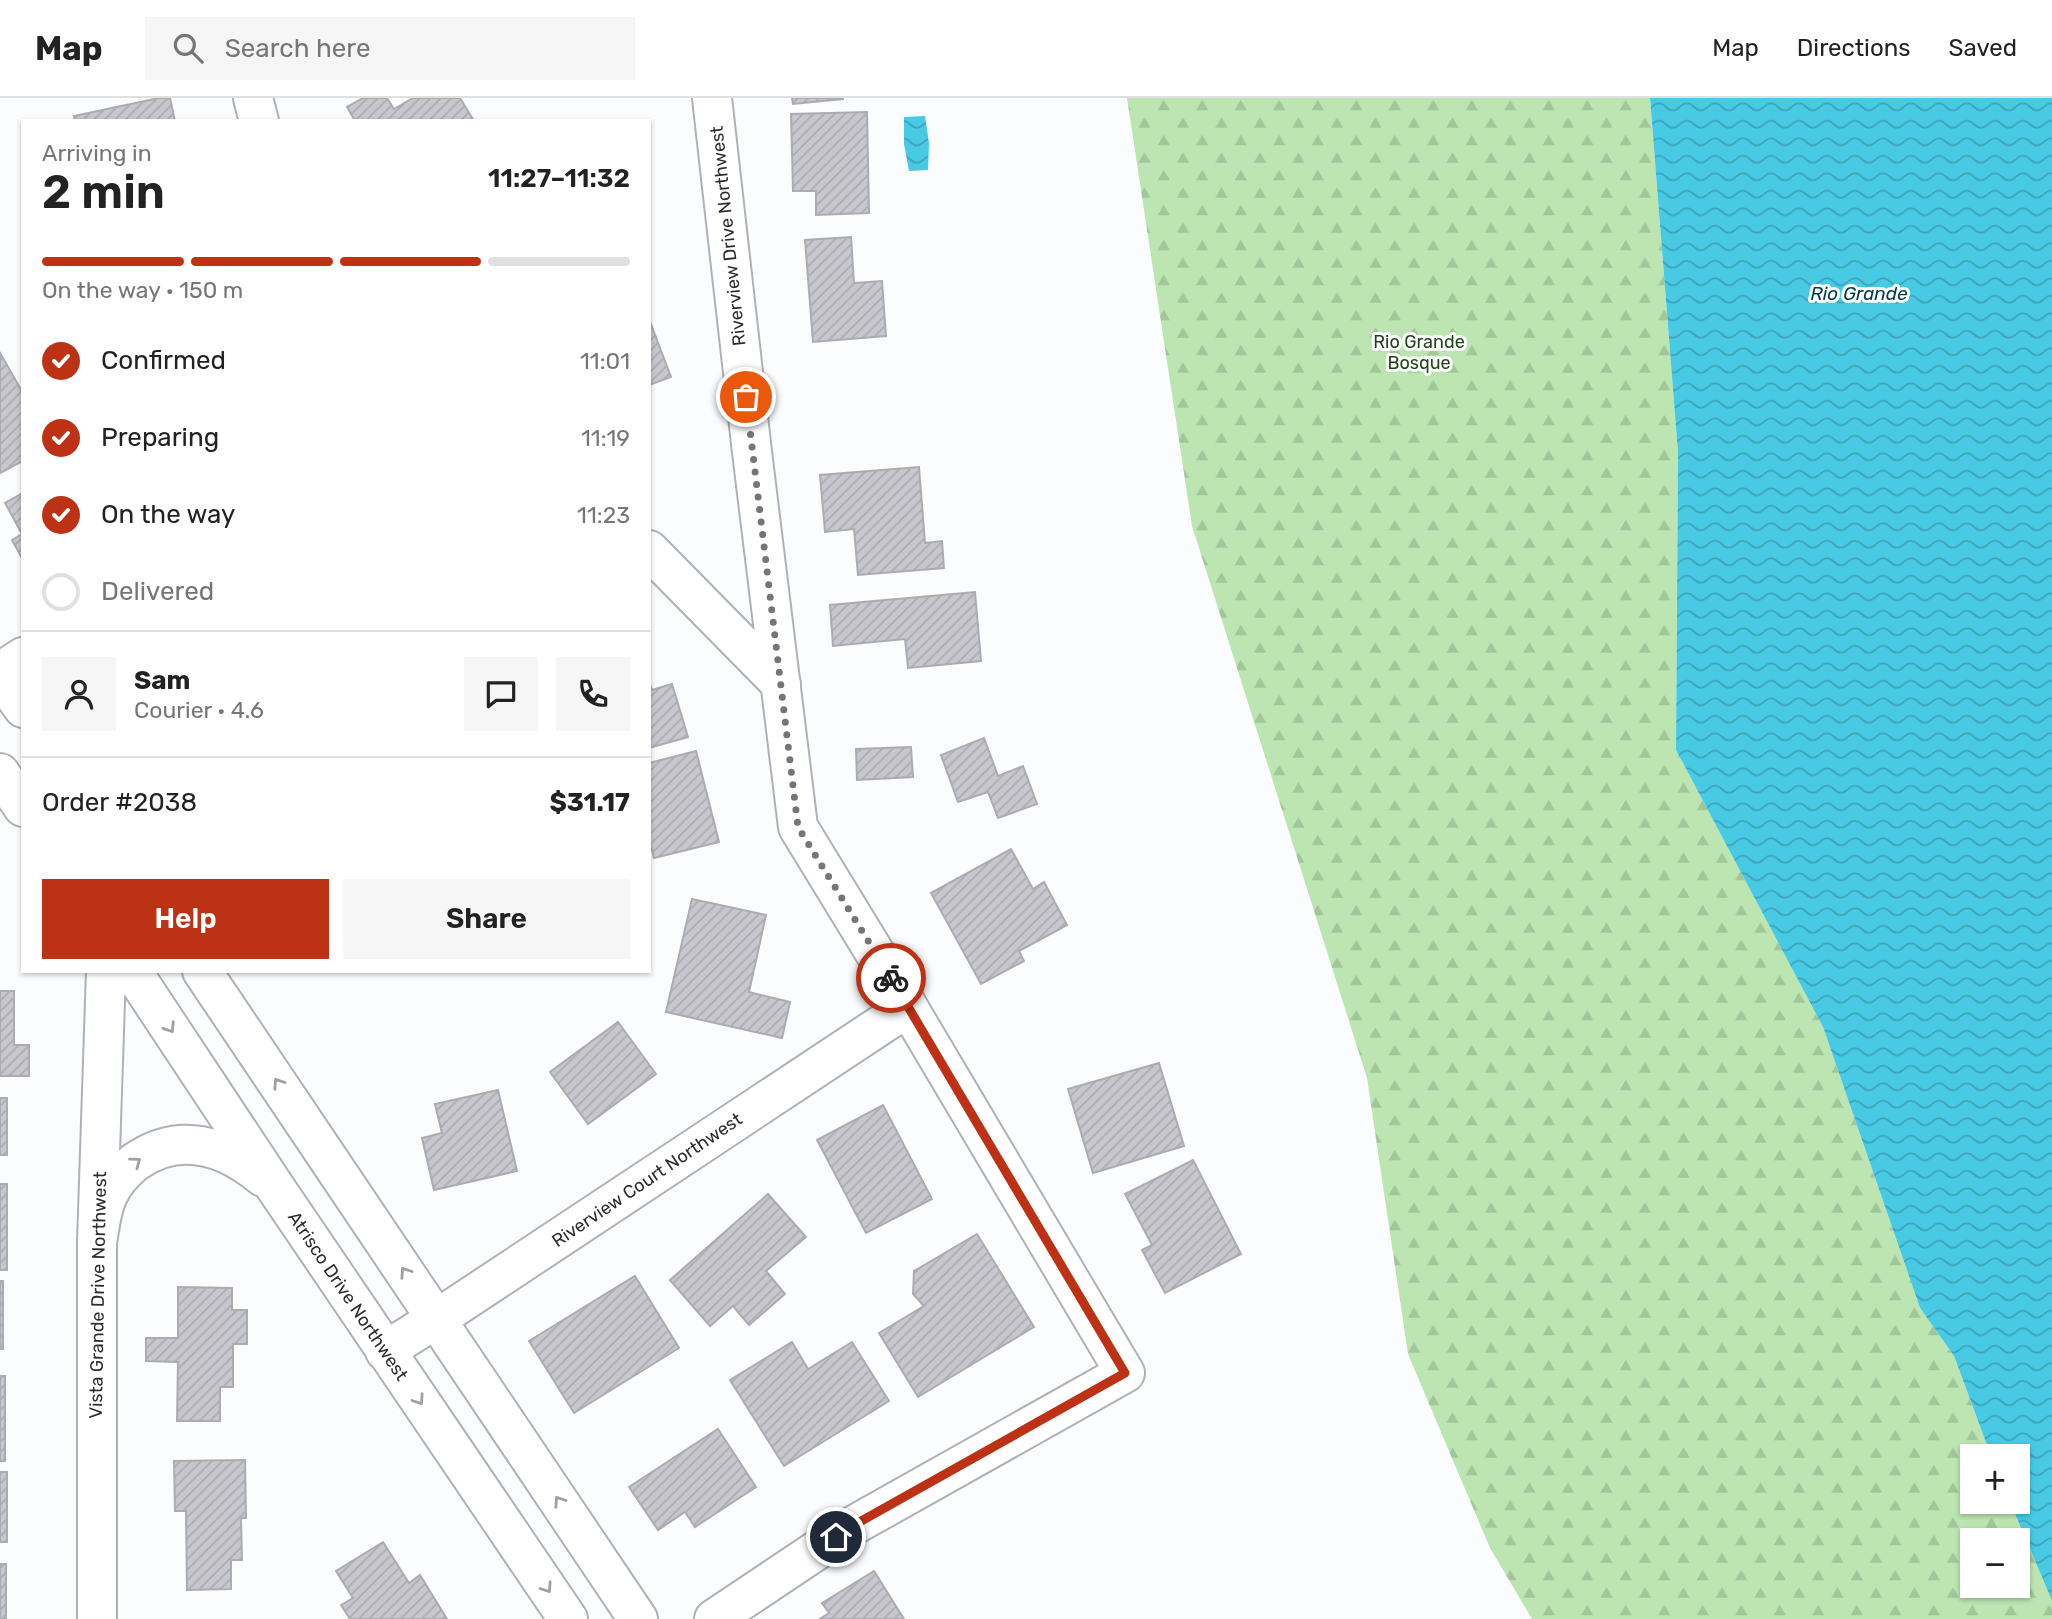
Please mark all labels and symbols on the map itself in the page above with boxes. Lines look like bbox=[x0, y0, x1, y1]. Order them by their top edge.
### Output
street label: Riverview Drive Northwest bbox=[706, 125, 750, 347]
water label: Rio Grande bbox=[1810, 282, 1908, 305]
park label: Rio Grande Bosque bbox=[1373, 331, 1465, 374]
pin bbox=[716, 367, 776, 427]
courier bbox=[856, 943, 926, 1013]
one-way arrow bbox=[161, 1020, 174, 1033]
one-way arrow bbox=[274, 1078, 286, 1091]
street label: Riverview Court Northwest bbox=[548, 1108, 746, 1252]
one-way arrow bbox=[129, 1158, 141, 1170]
street label: Vista Grande Drive Northwest bbox=[85, 1171, 111, 1419]
street label: Atrisco Drive Northwest bbox=[283, 1207, 413, 1385]
one-way arrow bbox=[401, 1267, 413, 1280]
one-way arrow bbox=[411, 1393, 424, 1406]
one-way arrow bbox=[555, 1496, 567, 1509]
pin bbox=[806, 1507, 866, 1567]
one-way arrow bbox=[539, 1581, 552, 1594]

